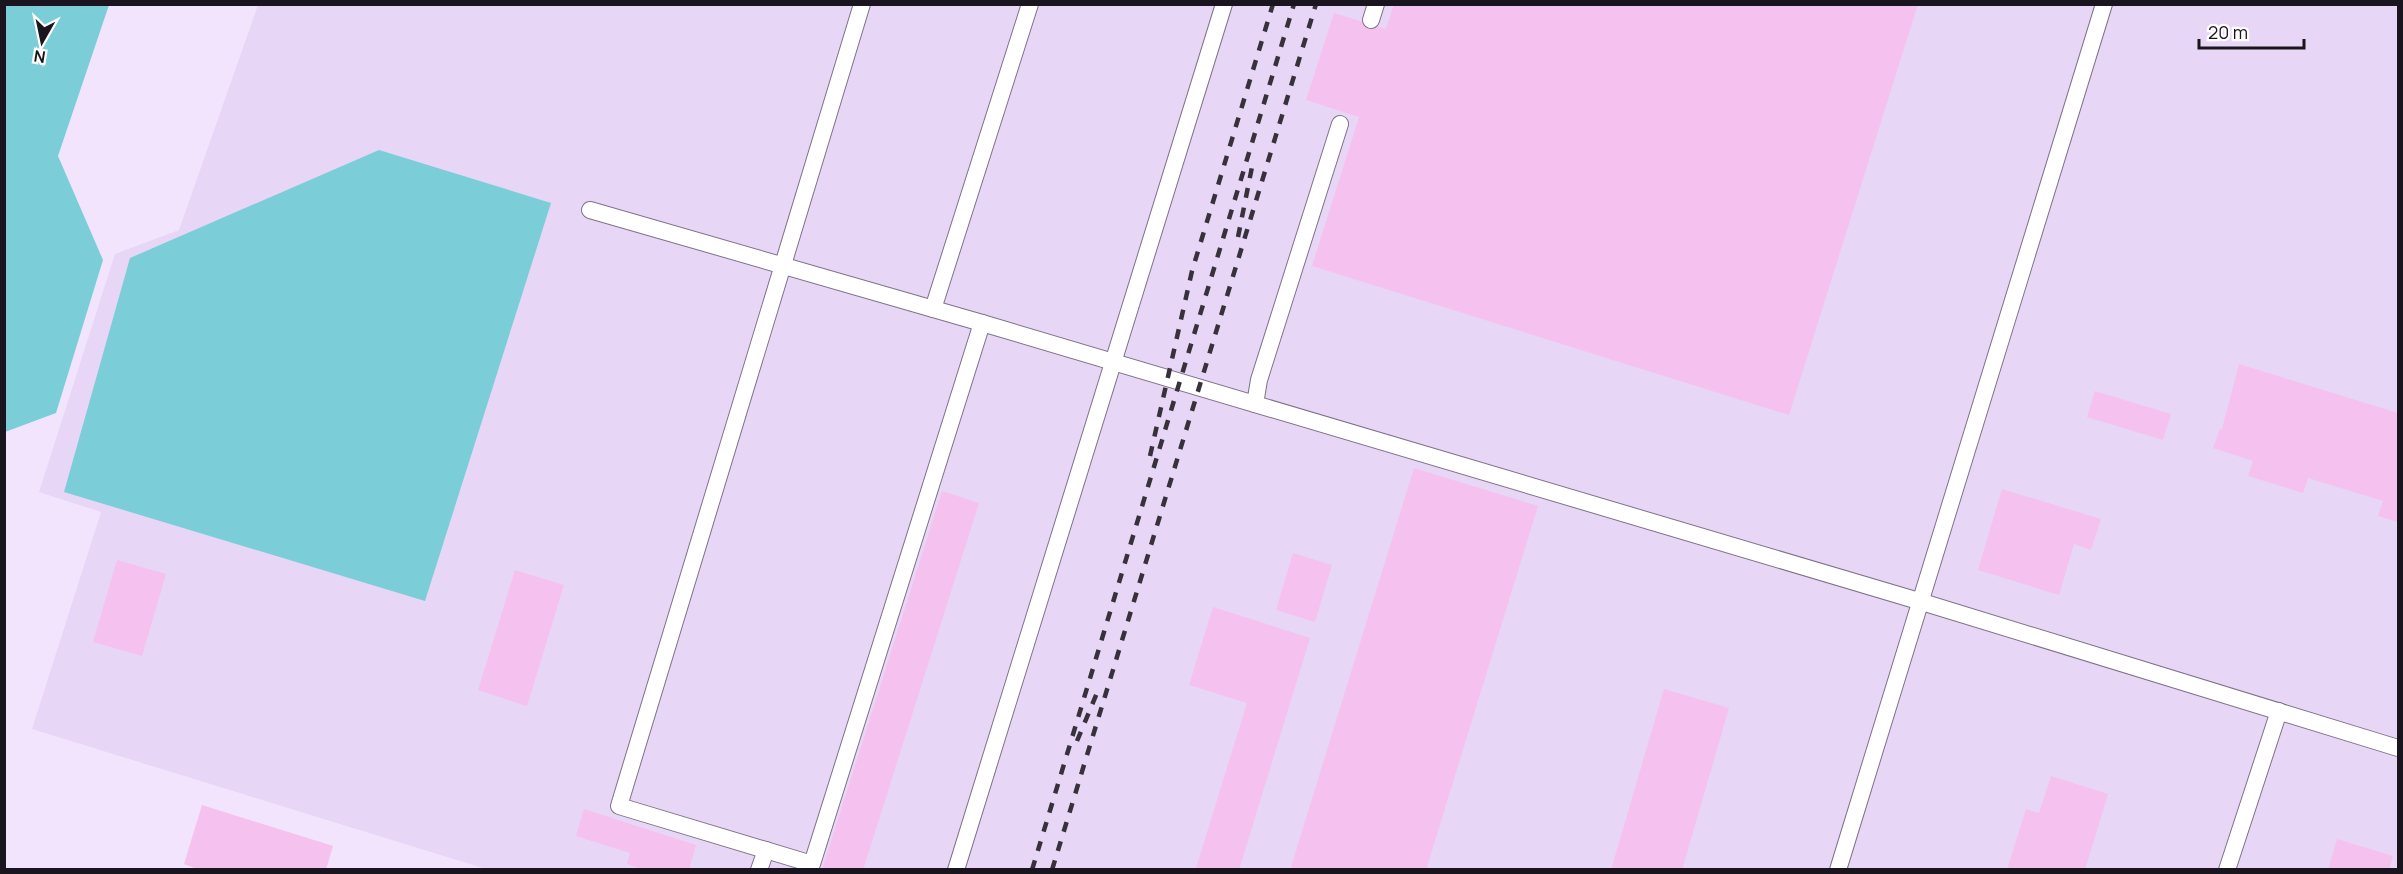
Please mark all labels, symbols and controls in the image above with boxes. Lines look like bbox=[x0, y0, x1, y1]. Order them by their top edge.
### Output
north arrow bbox=[12, 12, 72, 72]
scale bar bbox=[2199, 12, 2304, 50]
text: 20 m bbox=[2208, 20, 2248, 44]
text: N bbox=[32, 45, 47, 69]

